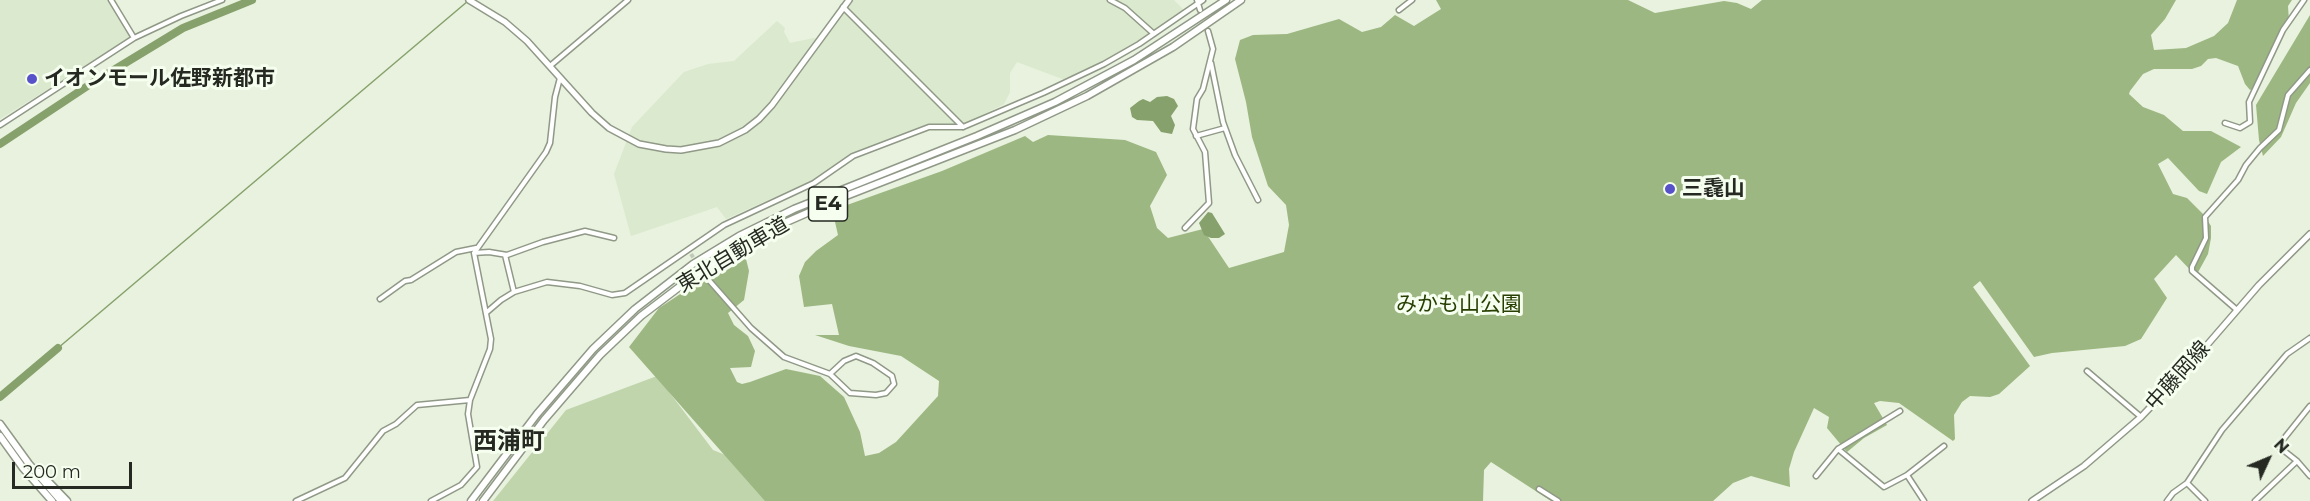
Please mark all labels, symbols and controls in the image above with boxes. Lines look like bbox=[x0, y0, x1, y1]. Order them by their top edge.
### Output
place label: イオンモール佐野新都市 bbox=[44, 66, 275, 92]
marker: イオンモール佐野新都市 bbox=[25, 72, 39, 86]
place label: 三毳山 bbox=[1682, 176, 1745, 202]
marker: 三毳山 bbox=[1663, 182, 1677, 196]
road number: E4 bbox=[808, 187, 848, 221]
street label: 東北自動車道 bbox=[673, 212, 793, 298]
park label: みかも山公園 bbox=[1396, 292, 1522, 318]
street label: 中藤岡線 bbox=[2141, 336, 2215, 416]
district label: 西浦町 bbox=[473, 428, 545, 456]
north arrow bbox=[2238, 429, 2298, 489]
text: N bbox=[2270, 435, 2293, 457]
scale bar bbox=[15, 450, 135, 488]
text: 200 m bbox=[23, 461, 81, 483]

